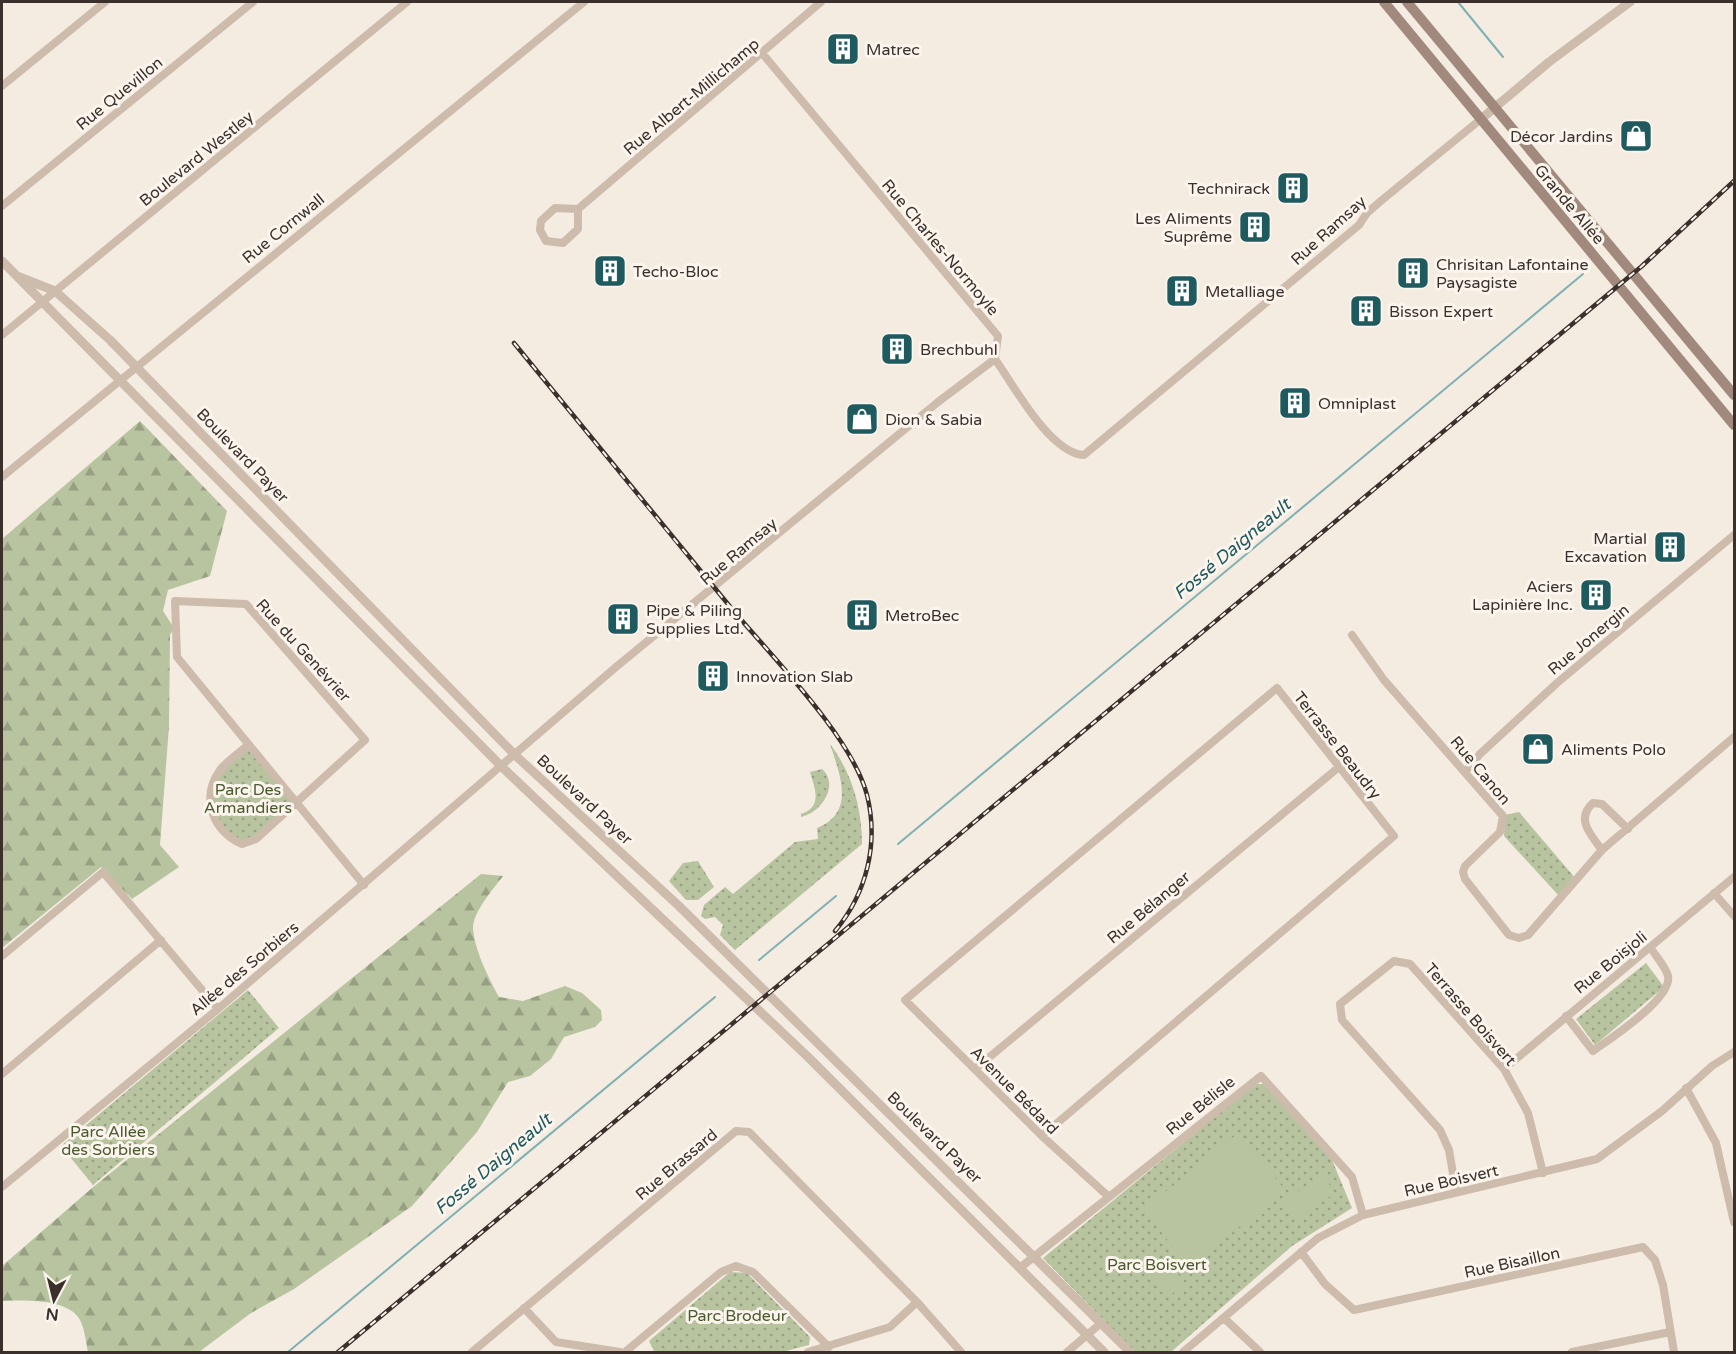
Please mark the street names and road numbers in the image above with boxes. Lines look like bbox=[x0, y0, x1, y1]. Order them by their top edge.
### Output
street label: Rue Albert-Millichamp bbox=[620, 34, 764, 160]
street label: Rue Quevillon bbox=[72, 53, 167, 135]
street label: Boulevard Westley bbox=[136, 106, 258, 211]
street label: Grande Allée bbox=[1530, 161, 1608, 249]
street label: Rue Charles-Normoyle bbox=[877, 175, 1003, 320]
street label: Rue Cornwall bbox=[238, 189, 329, 268]
street label: Rue Ramsay bbox=[1287, 191, 1371, 270]
street label: Boulevard Payer bbox=[192, 404, 293, 508]
street label: Rue Ramsay bbox=[696, 513, 782, 590]
street label: Rue du Genévrier bbox=[252, 595, 355, 707]
street label: Rue Jonergin bbox=[1544, 600, 1633, 680]
street label: Terrasse Beaudry bbox=[1289, 688, 1386, 804]
street label: Rue Canon bbox=[1446, 732, 1515, 809]
street label: Boulevard Payer bbox=[532, 750, 637, 850]
street label: Rue Bélanger bbox=[1103, 867, 1195, 948]
street label: Allée des Sorbiers bbox=[186, 917, 303, 1020]
street label: Rue Boisjoli bbox=[1570, 927, 1651, 998]
street label: Terrasse Boisvert bbox=[1420, 959, 1520, 1070]
street label: Avenue Bédard bbox=[966, 1042, 1063, 1139]
street label: Rue Bélisle bbox=[1162, 1072, 1239, 1140]
street label: Boulevard Payer bbox=[883, 1088, 986, 1189]
street label: Rue Brassard bbox=[632, 1125, 722, 1205]
street label: Rue Boisvert bbox=[1402, 1160, 1500, 1202]
street label: Rue Bisaillon bbox=[1462, 1243, 1562, 1283]

